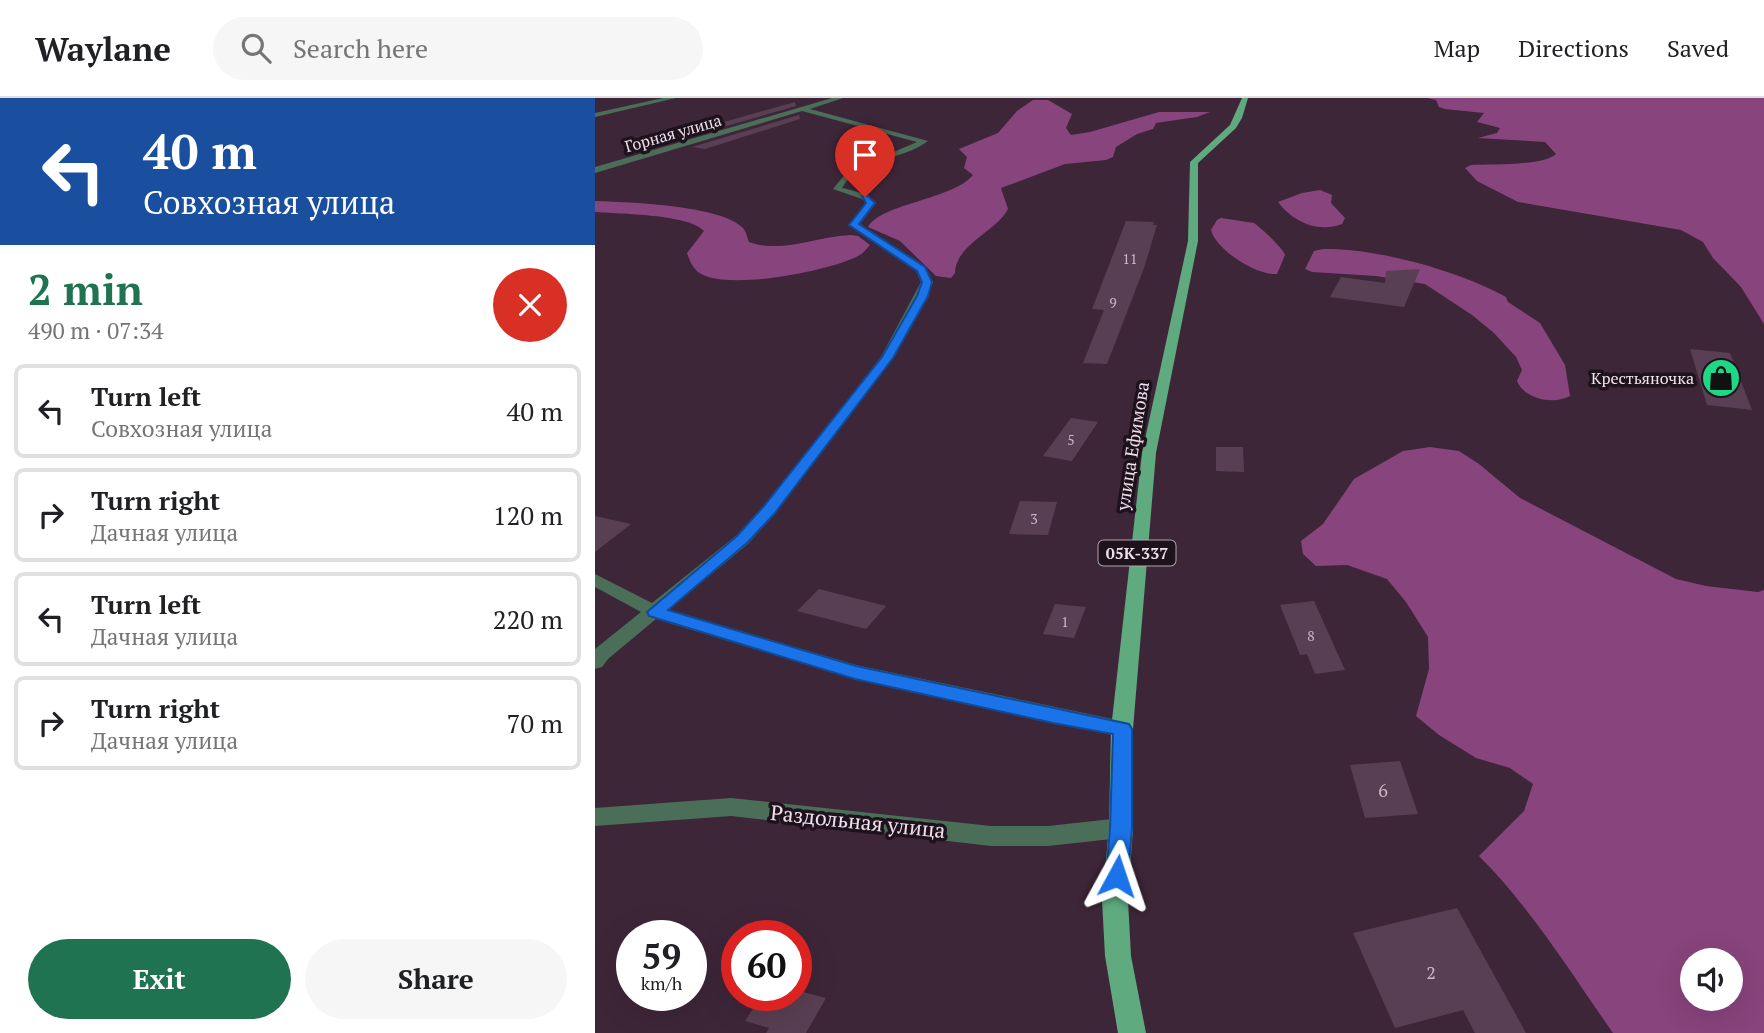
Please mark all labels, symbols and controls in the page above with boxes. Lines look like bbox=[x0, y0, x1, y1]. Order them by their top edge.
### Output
search box bbox=[213, 17, 703, 80]
text: Waylane bbox=[35, 27, 171, 70]
icon: search bbox=[237, 29, 275, 67]
text: Search here bbox=[293, 31, 428, 65]
text: Map bbox=[1434, 32, 1480, 64]
text: Directions bbox=[1518, 32, 1629, 64]
text: Saved bbox=[1667, 32, 1729, 64]
street label: Горная улица bbox=[622, 109, 724, 157]
text: 40 m bbox=[143, 118, 257, 183]
pin bbox=[835, 125, 895, 197]
icon: left bbox=[28, 126, 119, 217]
icon: arrive bbox=[846, 136, 884, 174]
text: Совхозная улица bbox=[143, 181, 395, 223]
house number: 11 bbox=[1123, 249, 1137, 268]
text: 2 min bbox=[28, 261, 143, 317]
button: close bbox=[493, 268, 567, 342]
house number: 9 bbox=[1109, 293, 1117, 312]
text: 490 m · 07:34 bbox=[28, 315, 163, 346]
shop icon: Крестьяночка bbox=[1700, 357, 1742, 399]
place label: Крестьяночка bbox=[1591, 367, 1694, 389]
text: Turn left bbox=[91, 379, 201, 413]
street label: улица Ефимова bbox=[1110, 380, 1154, 513]
icon: left bbox=[32, 392, 70, 430]
text: 40 m bbox=[507, 394, 563, 428]
text: Совхозная улица bbox=[91, 413, 272, 444]
house number: 5 bbox=[1067, 430, 1075, 449]
text: Turn right bbox=[91, 483, 220, 517]
icon: right bbox=[32, 496, 70, 534]
text: 120 m bbox=[493, 498, 563, 532]
house number: 3 bbox=[1030, 509, 1038, 528]
text: Дачная улица bbox=[91, 517, 238, 548]
road number: 05К-337 bbox=[1099, 540, 1175, 566]
text: Turn left bbox=[91, 587, 201, 621]
icon: left bbox=[32, 600, 70, 638]
text: 220 m bbox=[493, 602, 563, 636]
house number: 1 bbox=[1061, 612, 1069, 631]
text: Дачная улица bbox=[91, 621, 238, 652]
house number: 8 bbox=[1307, 626, 1315, 645]
text: Turn right bbox=[91, 691, 220, 725]
icon: right bbox=[32, 704, 70, 742]
text: 70 m bbox=[507, 706, 563, 740]
text: Дачная улица bbox=[91, 725, 238, 756]
house number: 6 bbox=[1378, 778, 1388, 802]
street label: Раздольная улица bbox=[769, 798, 947, 844]
position arrow bbox=[1080, 839, 1154, 913]
speed limit sign: 60 bbox=[721, 920, 812, 1011]
text: 59 bbox=[642, 933, 681, 979]
button: Exit bbox=[28, 939, 291, 1019]
button: Share bbox=[305, 939, 567, 1019]
map controls bbox=[1680, 948, 1743, 1011]
button: sound bbox=[1680, 948, 1743, 1011]
house number: 2 bbox=[1426, 960, 1436, 984]
text: km/h bbox=[641, 971, 682, 995]

